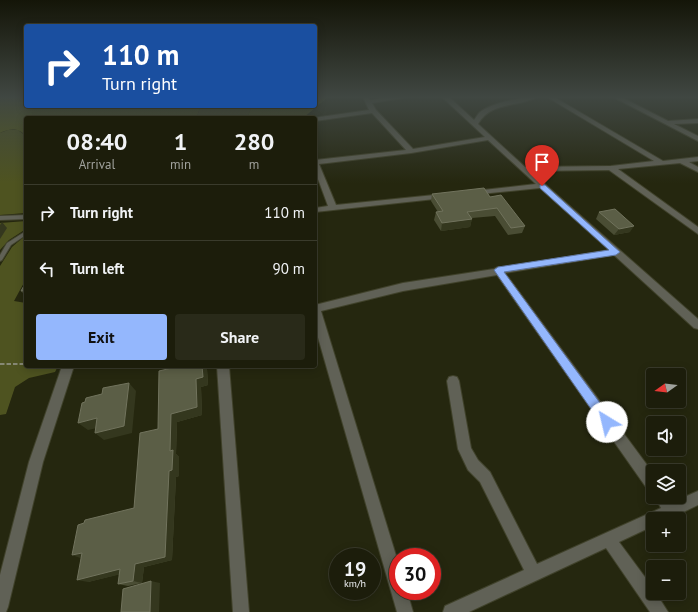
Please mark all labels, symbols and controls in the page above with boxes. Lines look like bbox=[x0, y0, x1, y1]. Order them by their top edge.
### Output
text: 110 m bbox=[102, 36, 179, 73]
icon: right bbox=[36, 40, 88, 92]
text: Turn right bbox=[102, 72, 177, 95]
text: 08:40 bbox=[67, 126, 127, 157]
text: 1 bbox=[174, 126, 187, 157]
text: 280 bbox=[234, 126, 274, 157]
pin bbox=[525, 145, 559, 186]
icon: arrive bbox=[531, 151, 553, 173]
text: Arrival bbox=[79, 156, 115, 173]
text: min bbox=[170, 156, 191, 173]
text: m bbox=[249, 156, 259, 173]
icon: right bbox=[36, 202, 58, 224]
text: Turn right bbox=[70, 203, 133, 222]
text: 110 m bbox=[264, 203, 305, 222]
icon: left bbox=[36, 258, 58, 280]
text: Turn left bbox=[70, 259, 124, 278]
text: 90 m bbox=[272, 259, 305, 278]
button: Exit bbox=[36, 314, 167, 360]
button: Share bbox=[175, 314, 305, 360]
north arrow bbox=[646, 368, 686, 408]
map controls bbox=[646, 368, 686, 600]
position arrow bbox=[586, 401, 628, 443]
button: sound bbox=[646, 416, 686, 456]
button: layers bbox=[646, 464, 686, 504]
button: + bbox=[646, 512, 686, 552]
speed limit sign: 30 bbox=[389, 548, 441, 600]
text: 19 bbox=[344, 556, 366, 582]
button: − bbox=[646, 560, 686, 600]
text: km/h bbox=[344, 577, 366, 590]

